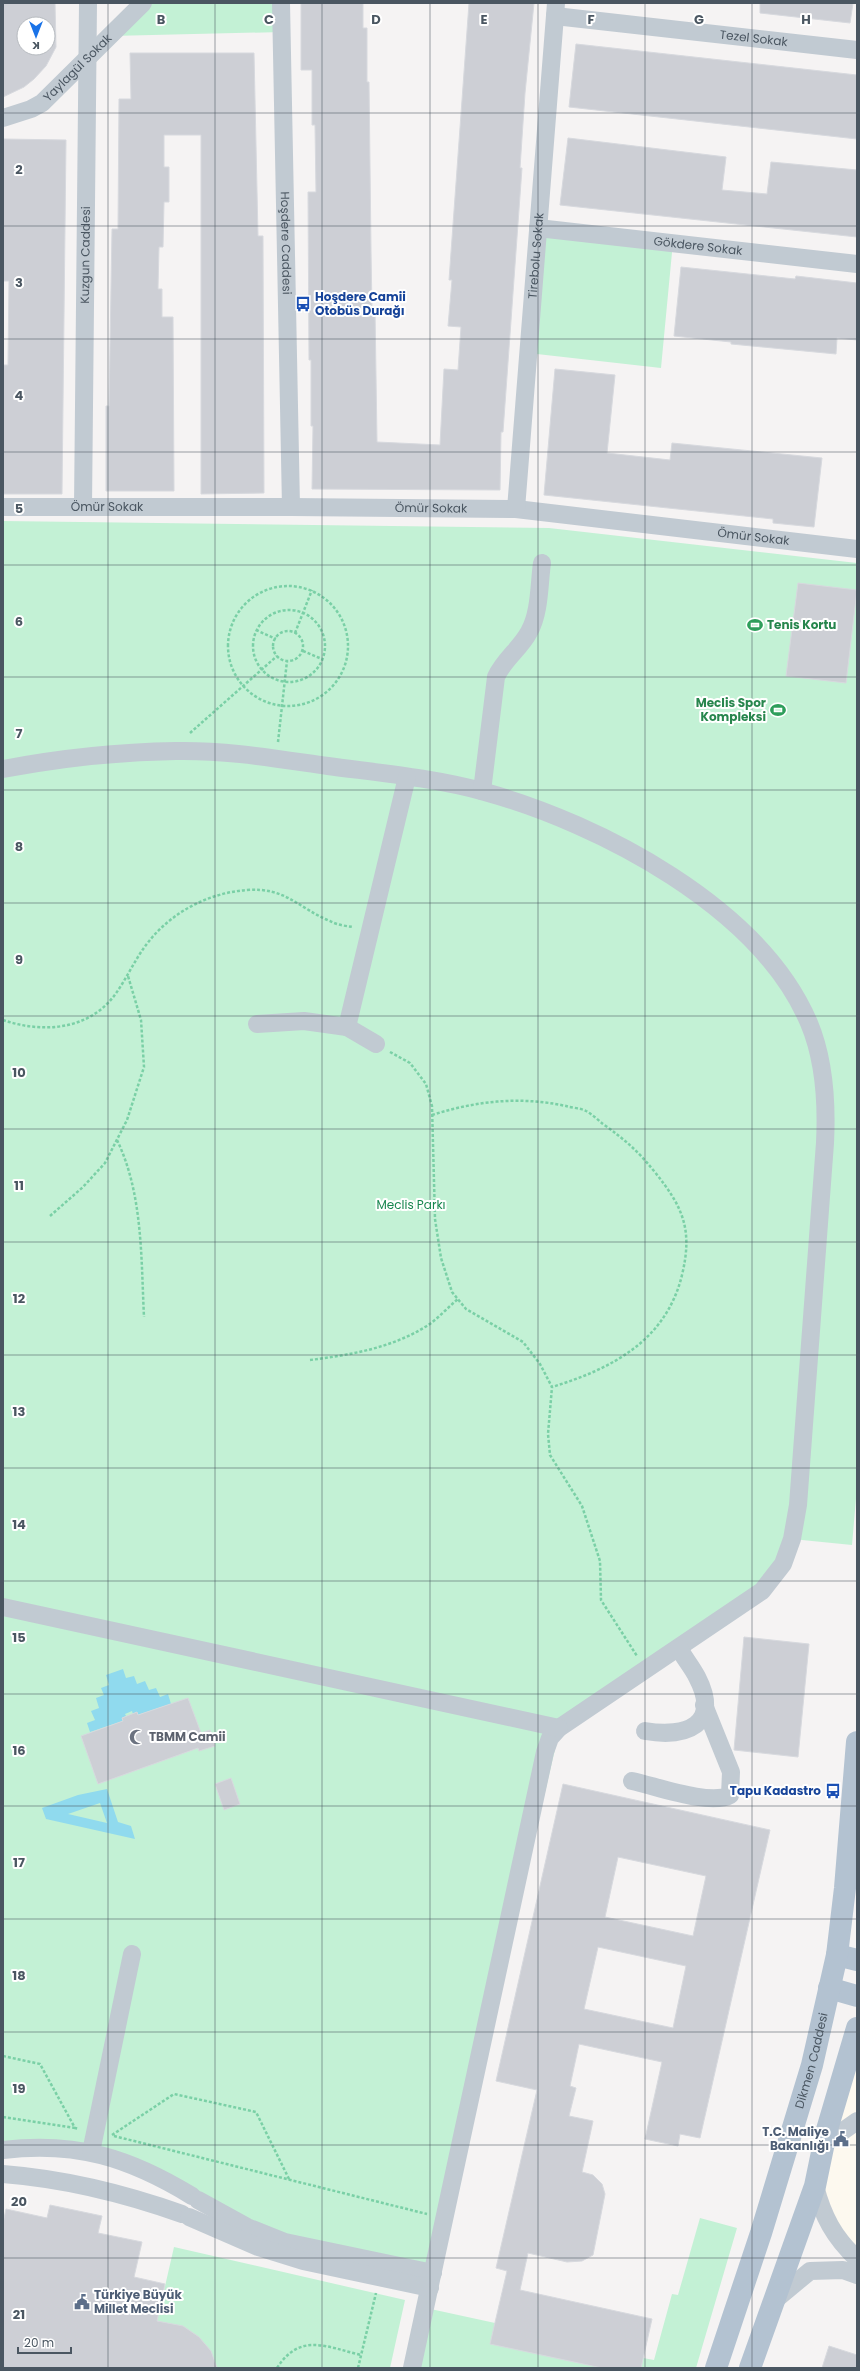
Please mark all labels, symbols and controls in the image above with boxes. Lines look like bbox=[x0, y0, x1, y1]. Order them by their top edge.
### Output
text: B bbox=[157, 10, 166, 29]
text: C bbox=[264, 10, 274, 29]
text: D bbox=[371, 10, 381, 29]
text: E bbox=[480, 10, 488, 29]
text: F bbox=[587, 10, 595, 29]
text: G bbox=[694, 10, 704, 29]
text: H bbox=[801, 10, 811, 29]
north arrow bbox=[16, 16, 56, 56]
street label: Tezel Sokak bbox=[719, 26, 789, 50]
street label: Yaylagül Sokak bbox=[39, 29, 116, 105]
text: K bbox=[32, 38, 40, 54]
text: 2 bbox=[15, 160, 23, 179]
street label: Hoşdere Caddesi bbox=[277, 191, 296, 295]
street label: Kuzgun Caddesi bbox=[76, 206, 94, 304]
street label: Tirebolu Sokak bbox=[524, 211, 547, 299]
street label: Gökdere Sokak bbox=[653, 232, 744, 259]
text: 3 bbox=[15, 273, 23, 292]
place label: Hoşdere Camii Otobüs Durağı bbox=[315, 288, 406, 319]
bus stop icon: Hoşdere Camii Otobüs Durağı bbox=[294, 295, 312, 313]
text: 4 bbox=[15, 386, 24, 405]
street label: Ömür Sokak bbox=[71, 498, 144, 515]
text: 5 bbox=[15, 499, 23, 518]
street label: Ömür Sokak bbox=[395, 499, 468, 517]
street label: Ömür Sokak bbox=[716, 524, 791, 549]
text: 6 bbox=[15, 612, 23, 631]
sports icon: Tenis Kortu bbox=[746, 616, 764, 634]
place label: Tenis Kortu bbox=[767, 616, 836, 633]
place label: Meclis Spor Kompleksi bbox=[696, 694, 766, 725]
sports icon: Meclis Spor Kompleksi bbox=[769, 701, 787, 719]
text: 7 bbox=[16, 724, 23, 743]
text: 8 bbox=[15, 837, 23, 856]
text: 9 bbox=[15, 950, 23, 969]
text: 10 bbox=[12, 1063, 26, 1082]
text: 11 bbox=[14, 1176, 24, 1195]
park label: Meclis Parkı bbox=[376, 1196, 446, 1213]
text: 12 bbox=[13, 1289, 26, 1308]
text: 13 bbox=[13, 1402, 26, 1421]
text: 14 bbox=[12, 1515, 26, 1534]
text: 15 bbox=[12, 1628, 26, 1647]
mosque icon: TBMM Camii bbox=[128, 1728, 146, 1746]
place label: TBMM Camii bbox=[149, 1728, 226, 1745]
text: 16 bbox=[12, 1741, 26, 1760]
place label: Tapu Kadastro bbox=[730, 1782, 821, 1799]
bus stop icon: Tapu Kadastro bbox=[824, 1782, 842, 1800]
text: 17 bbox=[13, 1853, 25, 1872]
text: 18 bbox=[12, 1966, 26, 1985]
street label: Dikmen Caddesi bbox=[790, 2011, 832, 2111]
text: 19 bbox=[13, 2079, 25, 2098]
place label: T.C. Maliye Bakanlığı bbox=[762, 2123, 830, 2154]
public building icon: T.C. Maliye Bakanlığı bbox=[832, 2130, 850, 2148]
text: 20 bbox=[11, 2192, 27, 2211]
place label: Türkiye Büyük Millet Meclisi bbox=[94, 2286, 182, 2317]
public building icon: Türkiye Büyük Millet Meclisi bbox=[73, 2293, 91, 2311]
text: 21 bbox=[13, 2305, 25, 2324]
scale bar bbox=[18, 2329, 71, 2355]
text: 20 m bbox=[24, 2334, 54, 2351]

